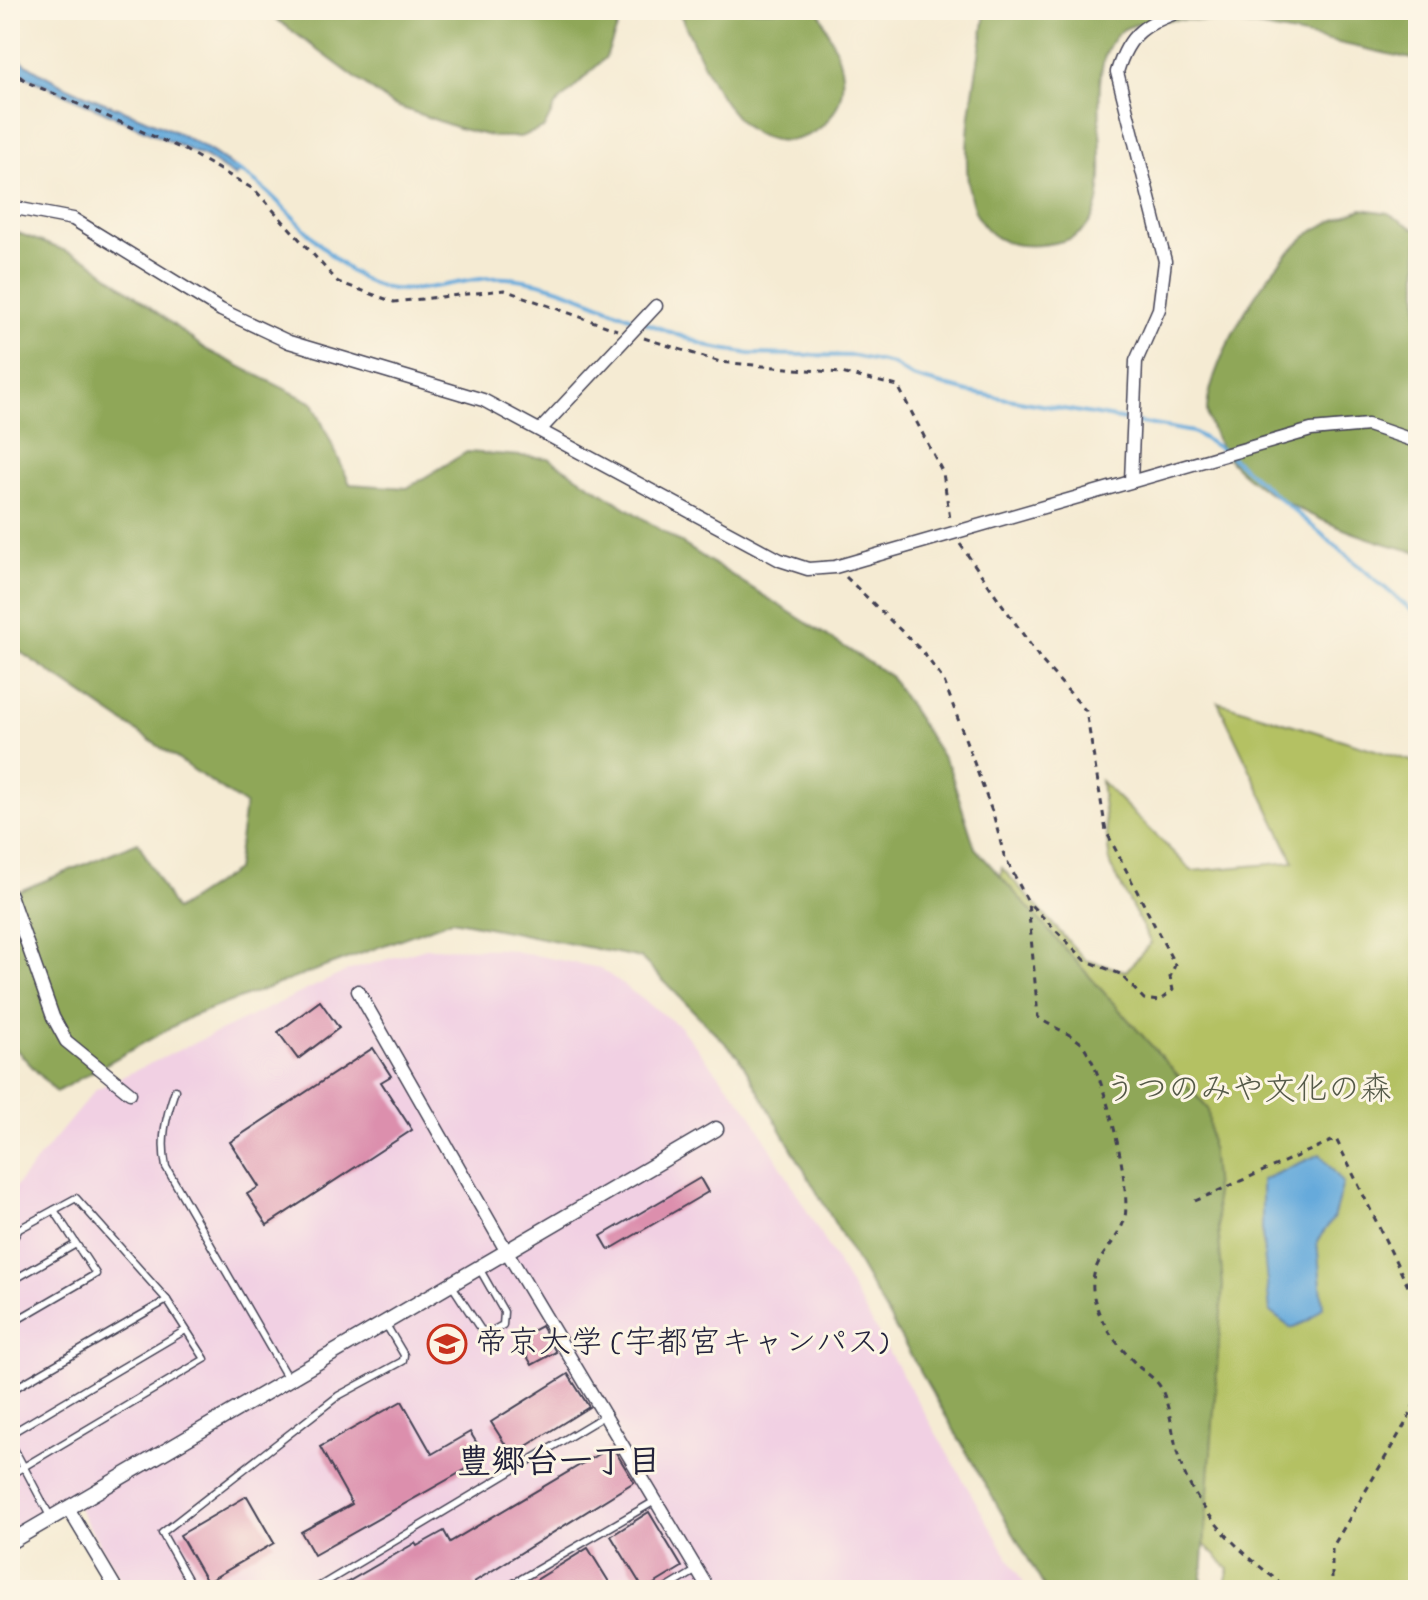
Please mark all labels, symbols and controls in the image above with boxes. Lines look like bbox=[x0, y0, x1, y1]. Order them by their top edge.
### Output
park label: うつのみや文化の森 bbox=[1104, 1068, 1392, 1115]
place label: 帝京大学 (宇都宮キャンパス) bbox=[475, 1321, 889, 1368]
school or university icon: 帝京大学 (宇都宮キャンパス) bbox=[426, 1323, 468, 1365]
district label: 豊郷台一丁目 bbox=[457, 1439, 661, 1489]

